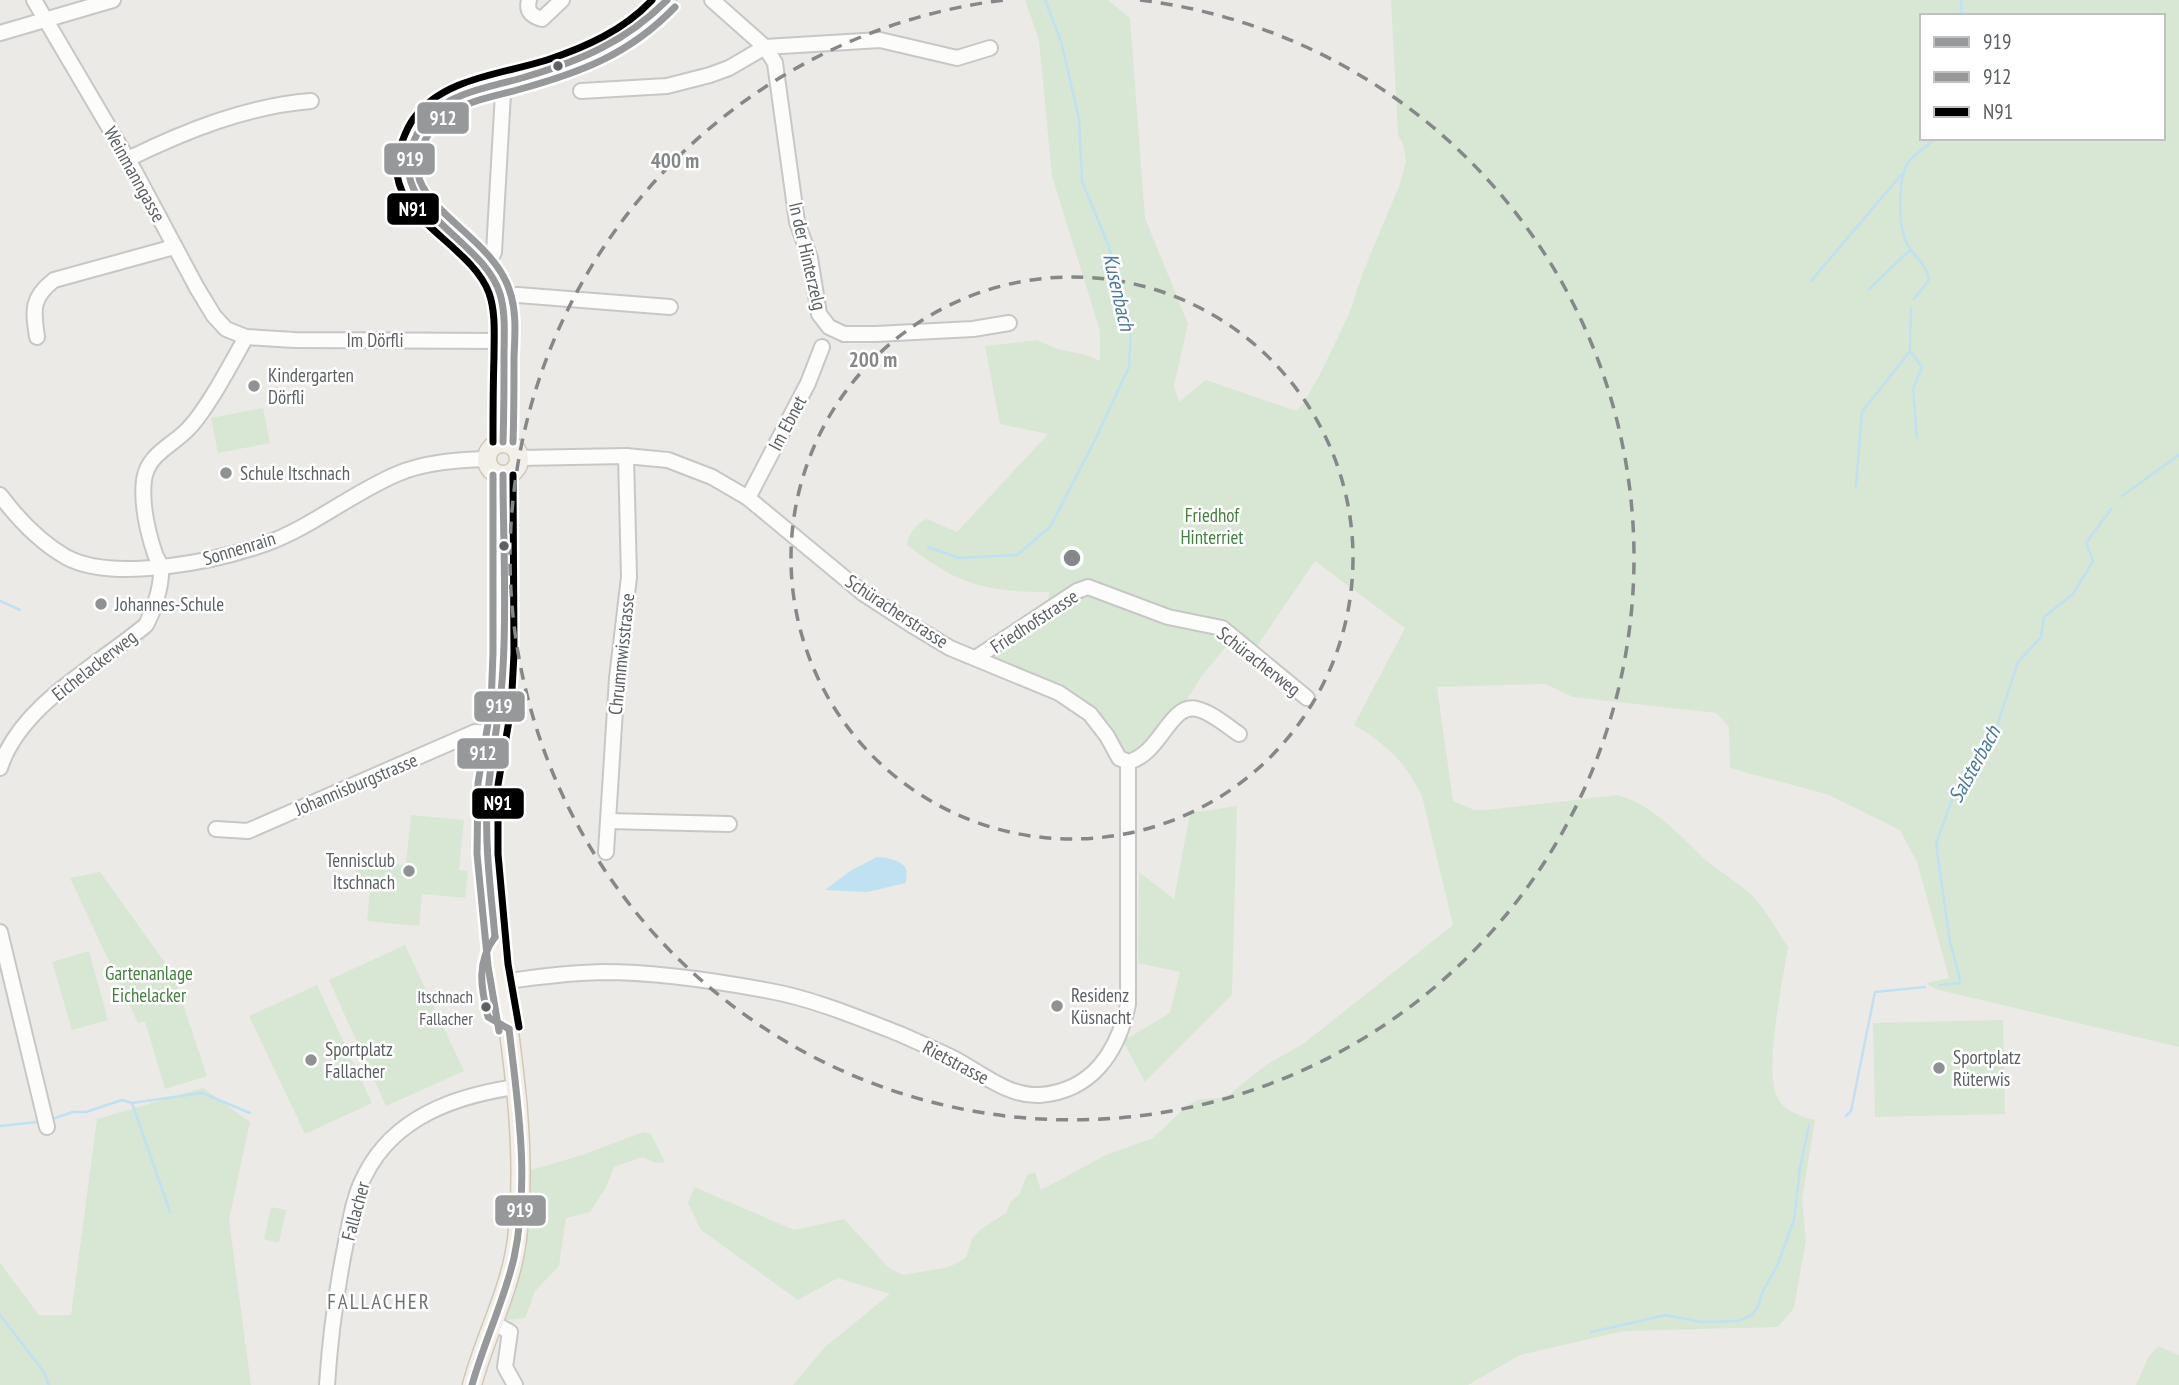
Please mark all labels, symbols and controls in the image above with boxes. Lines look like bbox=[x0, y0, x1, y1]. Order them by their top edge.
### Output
legend bbox=[1920, 14, 2165, 140]
text: 919 bbox=[1983, 28, 2011, 55]
unlabelled marker bbox=[551, 59, 565, 73]
text: 912 bbox=[1983, 63, 2011, 90]
text: N91 bbox=[1983, 98, 2013, 125]
line badge: 912 bbox=[416, 101, 470, 135]
text: 912 bbox=[429, 106, 457, 130]
street label: Weinmanngasse bbox=[99, 122, 171, 226]
line badge: 919 bbox=[383, 142, 436, 176]
text: 919 bbox=[396, 147, 424, 171]
text: 400 m bbox=[651, 147, 699, 174]
line badge: N91 bbox=[386, 192, 440, 226]
text: N91 bbox=[399, 197, 427, 221]
street label: In der Hinterzelg bbox=[784, 200, 832, 312]
water label: Kusenbach bbox=[1097, 251, 1141, 335]
street label: Im Dörfli bbox=[346, 328, 404, 352]
text: 200 m bbox=[849, 346, 897, 373]
place label: Kindergarten Dörfli bbox=[268, 363, 354, 409]
marker: Kindergarten Dörfli bbox=[246, 378, 262, 394]
street label: Im Ebnet bbox=[763, 391, 812, 455]
place label: Schule Itschnach bbox=[240, 461, 350, 485]
marker: Schule Itschnach bbox=[218, 465, 234, 481]
park label: Friedhof Hinterriet bbox=[1180, 503, 1244, 549]
street label: Sonnenrain bbox=[200, 526, 278, 570]
unlabelled marker bbox=[497, 539, 511, 553]
centre of rings bbox=[1060, 546, 1084, 570]
street label: Schüracherstrasse bbox=[841, 569, 953, 653]
street label: Friedhofstrasse bbox=[986, 584, 1082, 658]
place label: Johannes-Schule bbox=[114, 592, 224, 616]
street label: Chrummwisstrasse bbox=[603, 592, 639, 716]
marker: Johannes-Schule bbox=[93, 596, 109, 612]
street label: Schüracherweg bbox=[1212, 621, 1306, 701]
street label: Eichelackerweg bbox=[47, 624, 141, 706]
line badge: 919 bbox=[473, 690, 526, 723]
text: 919 bbox=[485, 694, 513, 718]
water label: Salsterbach bbox=[1942, 719, 2007, 807]
line badge: 912 bbox=[456, 737, 510, 770]
text: 912 bbox=[469, 741, 497, 765]
street label: Johannisburgstrasse bbox=[290, 747, 421, 821]
line badge: N91 bbox=[471, 787, 525, 820]
text: N91 bbox=[484, 791, 512, 815]
place label: Tennisclub Itschnach bbox=[326, 848, 395, 894]
marker: Tennisclub Itschnach bbox=[401, 863, 417, 879]
park label: Gartenanlage Eichelacker bbox=[105, 961, 193, 1007]
place label: Residenz Küsnacht bbox=[1071, 983, 1132, 1029]
place label: Itschnach Fallacher bbox=[417, 986, 473, 1030]
marker: Residenz Küsnacht bbox=[1049, 998, 1065, 1014]
marker: Itschnach Fallacher bbox=[479, 1000, 493, 1014]
street label: Rietstrasse bbox=[919, 1035, 993, 1089]
place label: Sportplatz Fallacher bbox=[325, 1037, 393, 1083]
place label: Sportplatz Rüterwis bbox=[1953, 1045, 2021, 1091]
marker: Sportplatz Fallacher bbox=[303, 1052, 319, 1068]
marker: Sportplatz Rüterwis bbox=[1931, 1060, 1947, 1076]
street label: Fallacher bbox=[336, 1178, 375, 1243]
line badge: 919 bbox=[494, 1194, 547, 1227]
text: 919 bbox=[506, 1198, 534, 1222]
district label: FALLACHER bbox=[327, 1288, 431, 1315]

